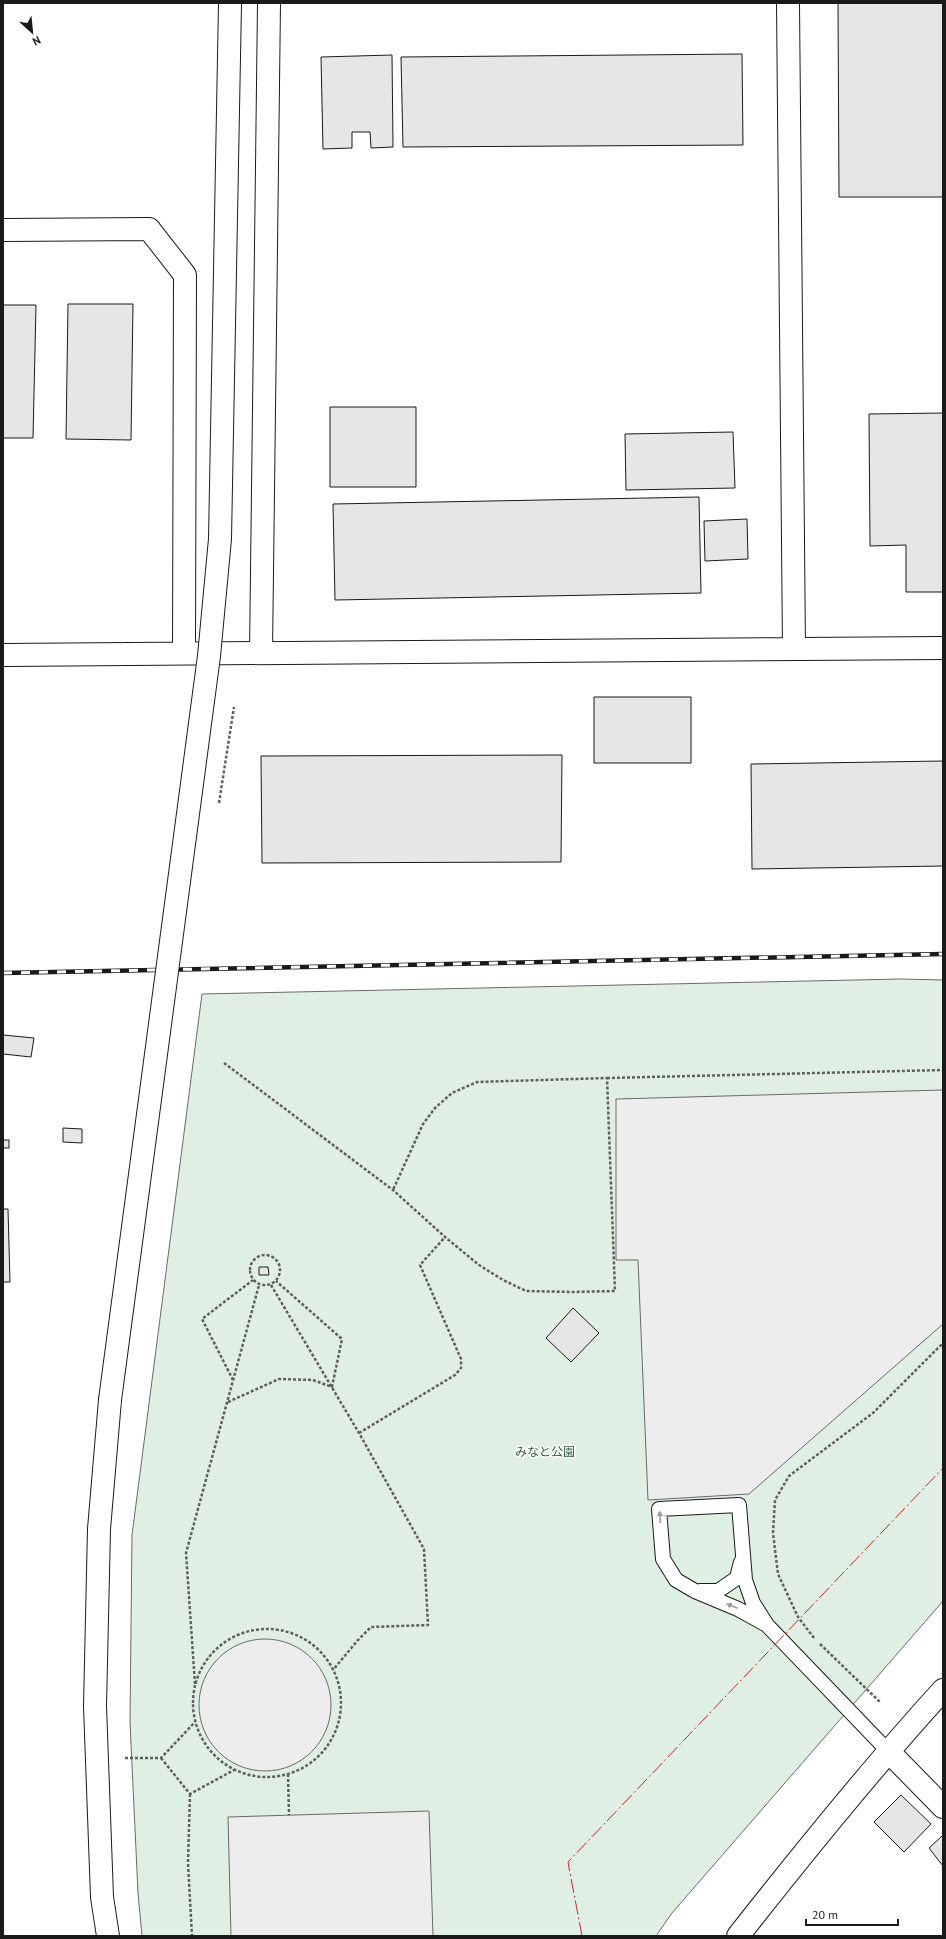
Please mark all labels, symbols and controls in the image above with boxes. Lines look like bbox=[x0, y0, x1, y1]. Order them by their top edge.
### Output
north arrow bbox=[12, 12, 52, 52]
text: N bbox=[30, 33, 43, 49]
park label: みなと公園 bbox=[515, 1444, 575, 1459]
one-way arrow bbox=[657, 1511, 664, 1523]
one-way arrow bbox=[726, 1603, 738, 1609]
scale bar bbox=[806, 1901, 898, 1927]
text: 20 m bbox=[812, 1907, 838, 1922]

